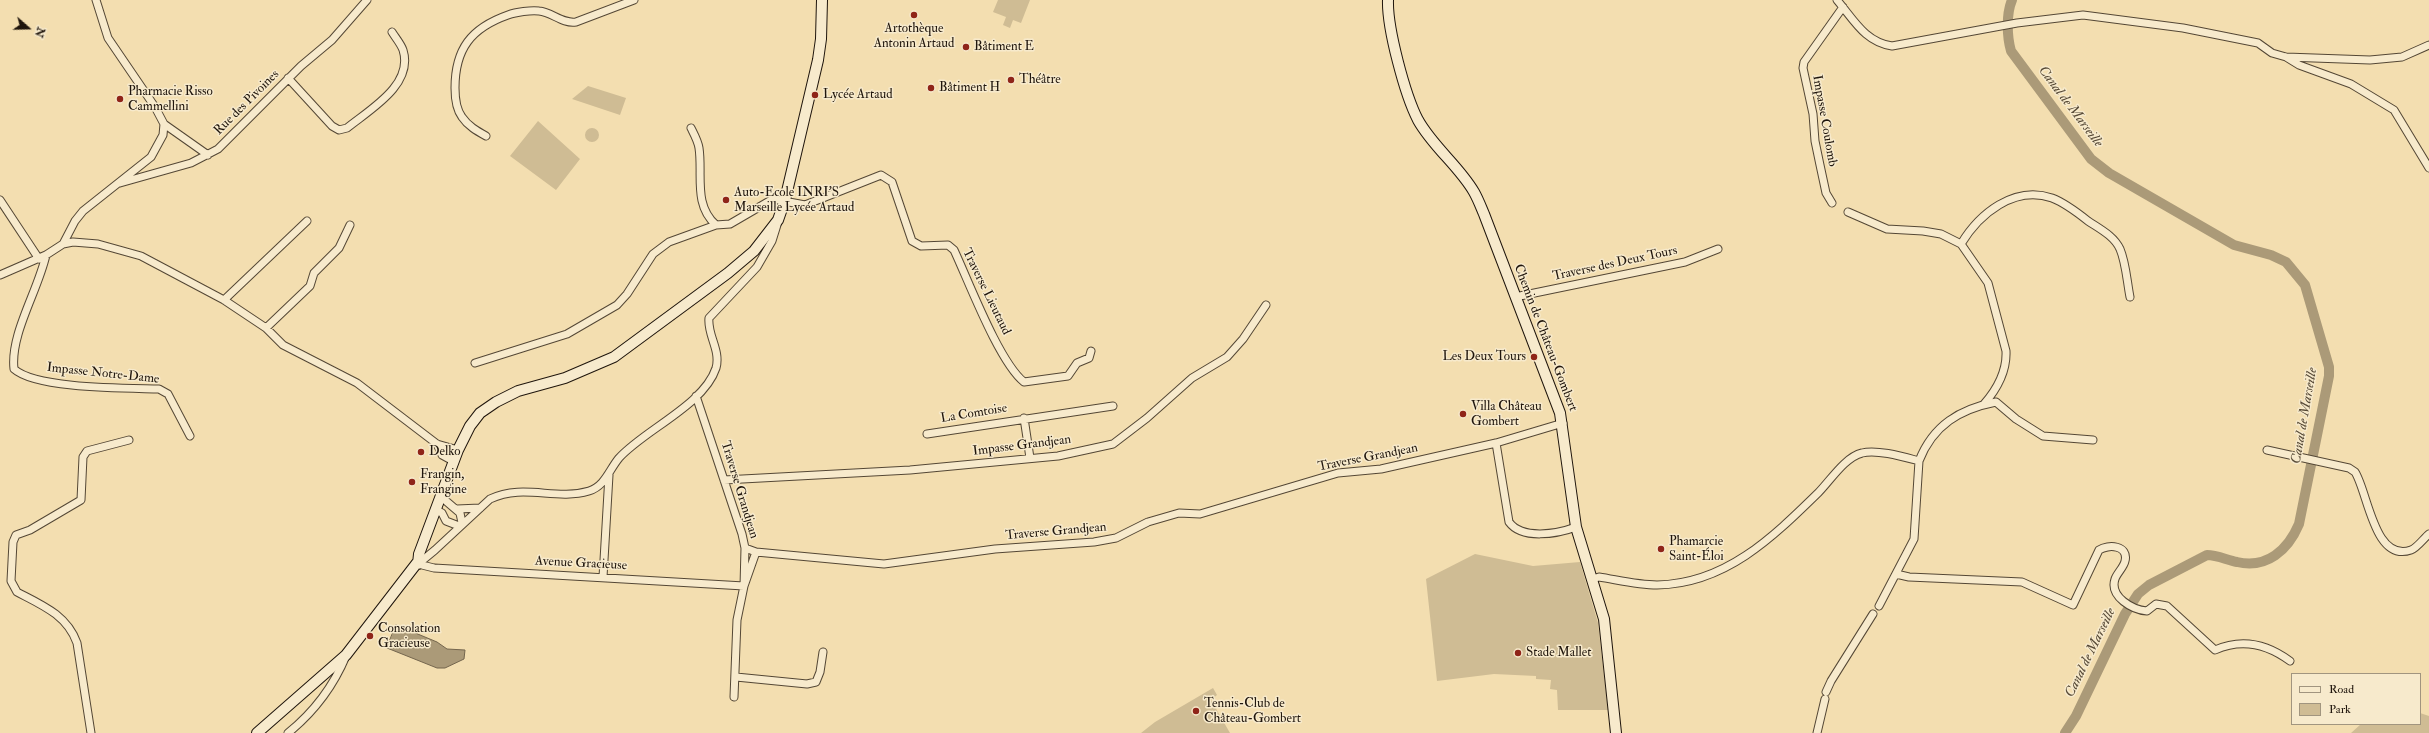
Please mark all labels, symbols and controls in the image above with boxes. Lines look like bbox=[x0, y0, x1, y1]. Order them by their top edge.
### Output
north arrow bbox=[8, 8, 48, 48]
marker: Artothèque Antonin Artaud bbox=[909, 10, 919, 20]
place label: Artothèque Antonin Artaud bbox=[874, 21, 954, 52]
text: N bbox=[32, 25, 48, 39]
place label: Bâtiment E bbox=[974, 39, 1034, 55]
marker: Bâtiment E bbox=[961, 42, 971, 52]
water label: Canal de Marseille bbox=[2034, 63, 2106, 151]
street label: Rue des Pivoines bbox=[211, 67, 283, 139]
place label: Théâtre bbox=[1019, 72, 1061, 88]
street label: Impasse Coulomb bbox=[1808, 74, 1840, 168]
marker: Théâtre bbox=[1006, 75, 1016, 85]
place label: Bâtiment H bbox=[939, 80, 1000, 96]
marker: Bâtiment H bbox=[926, 83, 936, 93]
place label: Pharmacie Risso Cammellini bbox=[128, 84, 213, 115]
place label: Lycée Artaud bbox=[823, 87, 893, 103]
marker: Lycée Artaud bbox=[810, 90, 820, 100]
marker: Pharmacie Risso Cammellini bbox=[115, 94, 125, 104]
place label: Auto-Ecole INRI'S Marseille Lycée Artaud bbox=[734, 185, 854, 216]
marker: Auto-Ecole INRI'S Marseille Lycée Artaud bbox=[721, 195, 731, 205]
street label: Traverse des Deux Tours bbox=[1551, 243, 1679, 285]
street label: Traverse Lieutaud bbox=[958, 246, 1014, 338]
street label: Chemin de Château-Gombert bbox=[1510, 262, 1580, 414]
place label: Les Deux Tours bbox=[1442, 349, 1526, 365]
marker: Les Deux Tours bbox=[1529, 352, 1539, 362]
street label: Impasse Notre-Dame bbox=[46, 360, 160, 388]
water label: Canal de Marseille bbox=[2288, 367, 2322, 465]
place label: Villa Château Gombert bbox=[1471, 399, 1542, 430]
street label: La Comtoise bbox=[940, 401, 1008, 427]
marker: Villa Château Gombert bbox=[1458, 409, 1468, 419]
street label: Impasse Grandjean bbox=[972, 432, 1072, 460]
street label: Traverse Grandjean bbox=[717, 439, 761, 541]
street label: Traverse Grandjean bbox=[1317, 441, 1419, 475]
place label: Delko bbox=[429, 444, 461, 460]
marker: Delko bbox=[416, 447, 426, 457]
place label: Frangin, Frangine bbox=[420, 467, 467, 498]
marker: Frangin, Frangine bbox=[407, 477, 417, 487]
street label: Traverse Grandjean bbox=[1005, 520, 1107, 544]
place label: Phamarcie Saint-Éloi bbox=[1669, 534, 1724, 565]
marker: Phamarcie Saint-Éloi bbox=[1656, 544, 1666, 554]
street label: Avenue Gracieuse bbox=[535, 554, 627, 574]
water label: Canal de Marseille bbox=[2062, 606, 2120, 700]
place label: Consolation Gracieuse bbox=[378, 621, 440, 652]
marker: Consolation Gracieuse bbox=[365, 631, 375, 641]
place label: Stade Mallet bbox=[1526, 645, 1591, 661]
marker: Stade Mallet bbox=[1513, 648, 1523, 658]
legend bbox=[2291, 673, 2421, 725]
text: Road bbox=[2329, 682, 2354, 697]
place label: Tennis-Club de Château-Gombert bbox=[1204, 696, 1301, 727]
text: Park bbox=[2329, 702, 2351, 717]
marker: Tennis-Club de Château-Gombert bbox=[1191, 706, 1201, 716]

